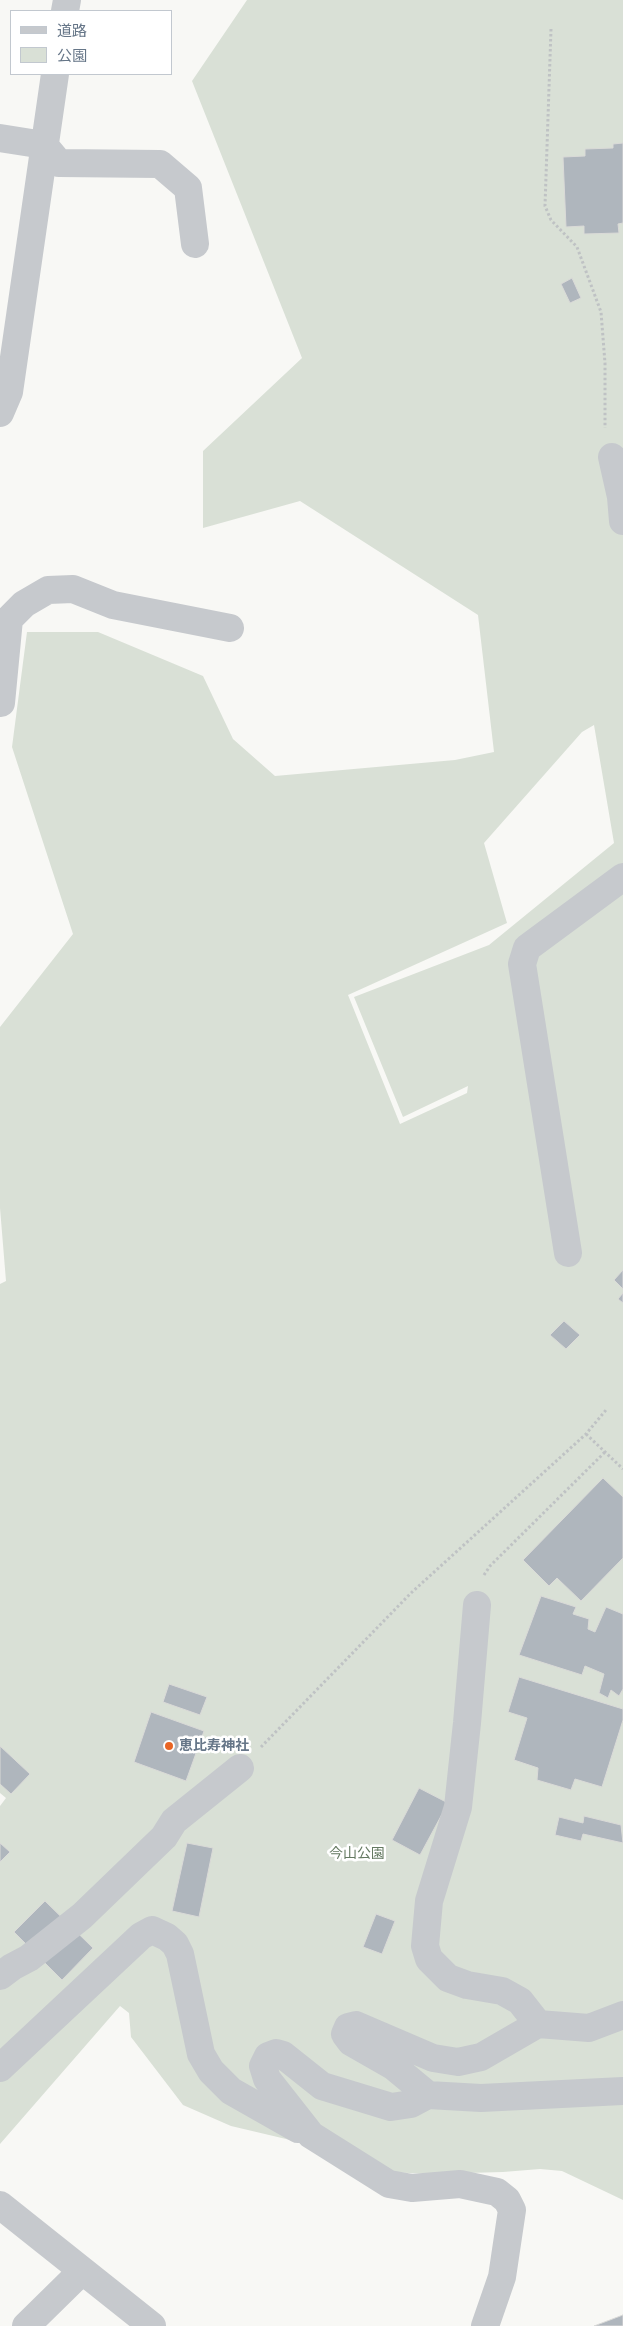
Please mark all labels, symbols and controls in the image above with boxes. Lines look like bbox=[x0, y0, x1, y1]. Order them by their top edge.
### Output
legend bbox=[10, 10, 172, 75]
text: 道路 bbox=[57, 22, 87, 40]
text: 公園 bbox=[57, 47, 87, 65]
place label: 恵比寿神社 bbox=[179, 1738, 249, 1754]
marker: 恵比寿神社 bbox=[163, 1740, 175, 1752]
park label: 今山公園 bbox=[329, 1846, 385, 1862]

